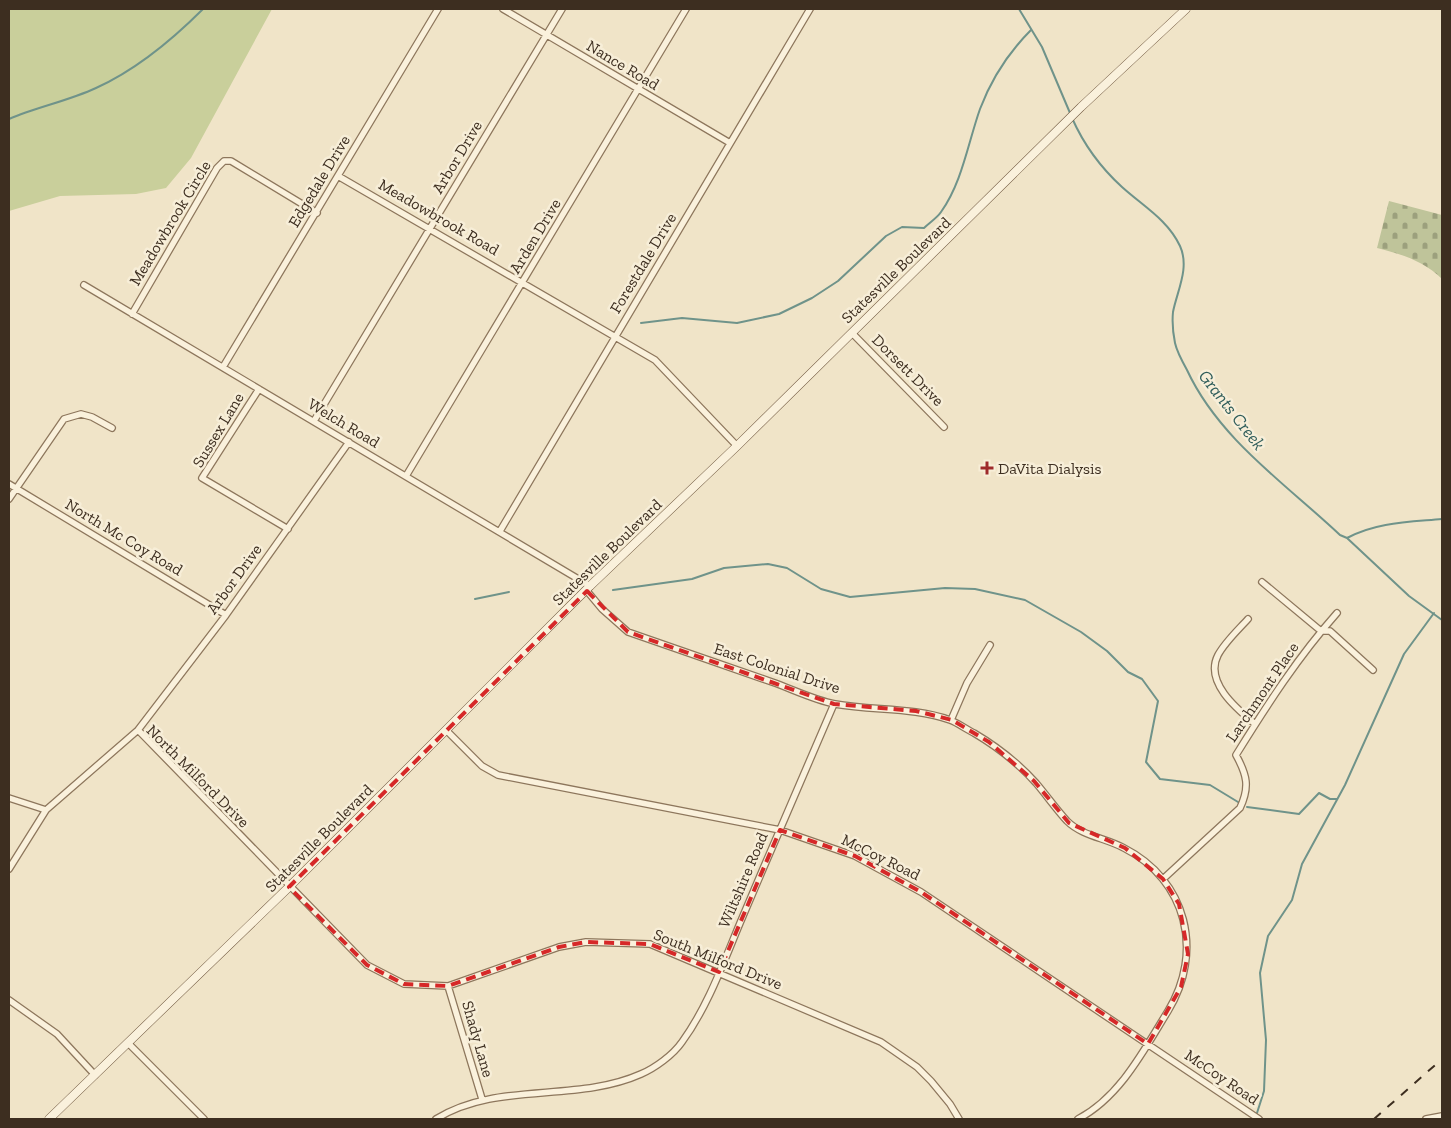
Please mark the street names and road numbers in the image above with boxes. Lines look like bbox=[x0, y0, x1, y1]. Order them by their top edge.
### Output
street label: Nance Road bbox=[583, 36, 663, 94]
street label: Arbor Drive bbox=[428, 117, 486, 197]
street label: Edgedale Drive bbox=[284, 132, 354, 230]
street label: Meadowbrook Circle bbox=[125, 157, 215, 289]
street label: Meadowbrook Road bbox=[375, 175, 503, 259]
street label: Arden Drive bbox=[505, 195, 565, 277]
street label: Forestdale Drive bbox=[606, 209, 680, 317]
street label: Statesville Boulevard bbox=[837, 213, 955, 327]
street label: Dorsett Drive bbox=[868, 330, 948, 410]
street label: Sussex Lane bbox=[188, 389, 248, 471]
street label: Welch Road bbox=[305, 394, 383, 452]
street label: North Mc Coy Road bbox=[62, 494, 186, 580]
street label: Statesville Boulevard bbox=[548, 495, 666, 609]
street label: Arbor Drive bbox=[202, 540, 266, 618]
street label: Larchmont Place bbox=[1222, 638, 1302, 746]
street label: East Colonial Drive bbox=[711, 639, 843, 697]
street label: North Milford Drive bbox=[143, 721, 253, 831]
street label: Statesville Boulevard bbox=[261, 780, 377, 896]
street label: Wiltshire Road bbox=[714, 829, 772, 931]
street label: McCoy Road bbox=[839, 830, 924, 884]
street label: South Milford Drive bbox=[651, 925, 785, 993]
street label: Shady Lane bbox=[458, 999, 498, 1079]
street label: McCoy Road bbox=[1181, 1045, 1263, 1109]

